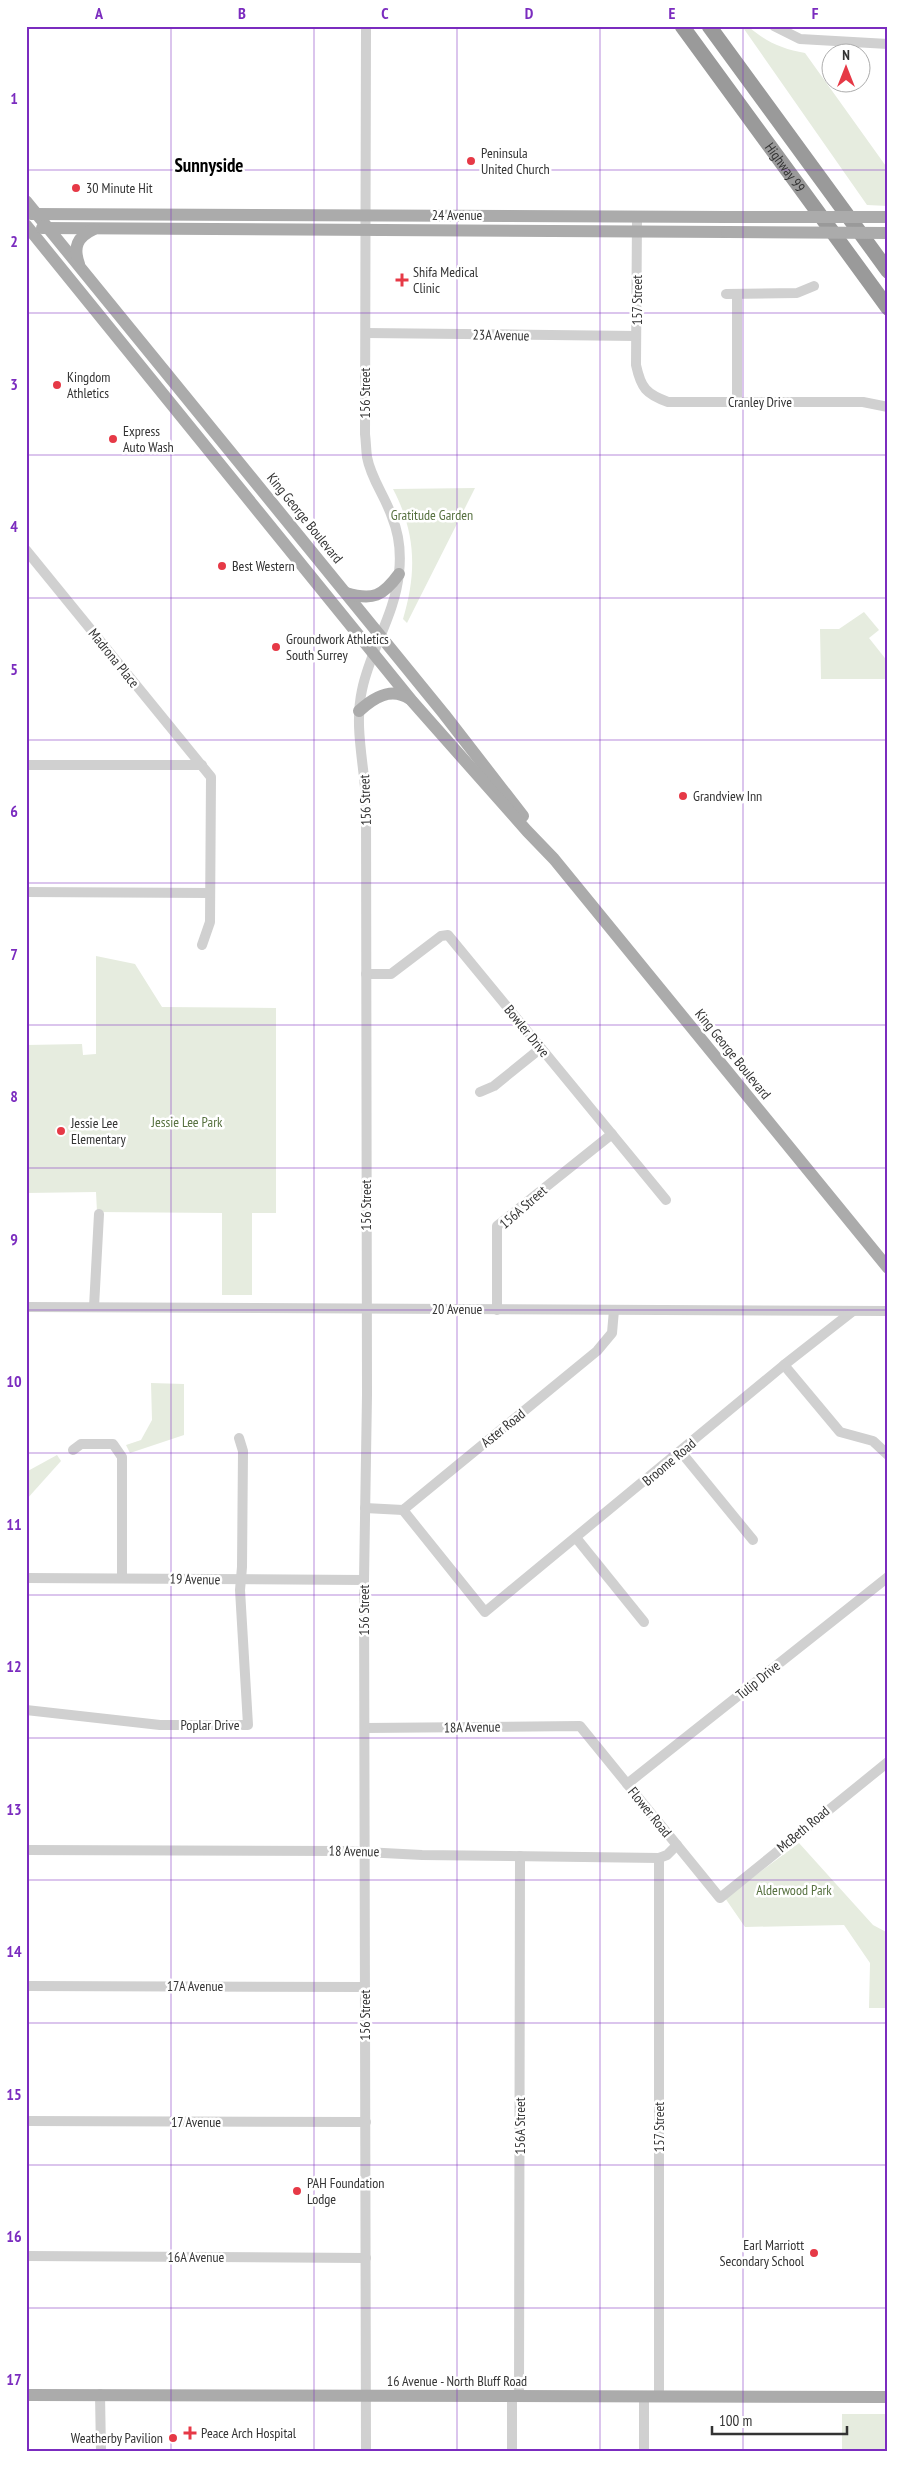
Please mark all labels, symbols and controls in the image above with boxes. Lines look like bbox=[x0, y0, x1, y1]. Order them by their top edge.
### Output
text: A bbox=[94, 3, 104, 23]
text: B bbox=[238, 3, 246, 23]
text: C bbox=[381, 3, 389, 23]
text: D bbox=[525, 3, 534, 23]
text: E bbox=[669, 3, 676, 23]
text: F bbox=[812, 3, 819, 23]
north arrow bbox=[822, 42, 872, 92]
text: N bbox=[842, 46, 850, 64]
text: 1 bbox=[10, 88, 18, 108]
street label: Highway 99 bbox=[761, 139, 809, 196]
place label: Peninsula United Church bbox=[481, 144, 550, 178]
district label: Sunnyside bbox=[175, 153, 244, 177]
marker: Peninsula United Church bbox=[465, 155, 477, 167]
place label: 30 Minute Hit bbox=[86, 179, 153, 197]
marker: 30 Minute Hit bbox=[70, 182, 82, 194]
street label: 24 Avenue bbox=[432, 206, 483, 224]
text: 2 bbox=[10, 231, 18, 251]
place label: Shifa Medical Clinic bbox=[413, 263, 479, 297]
marker: Shifa Medical Clinic bbox=[395, 273, 409, 287]
street label: 157 Street bbox=[628, 275, 646, 325]
street label: 23A Avenue bbox=[472, 326, 530, 344]
street label: 156 Street bbox=[356, 367, 374, 418]
place label: Kingdom Athletics bbox=[67, 368, 110, 402]
text: 3 bbox=[10, 374, 18, 394]
marker: Kingdom Athletics bbox=[51, 379, 63, 391]
street label: Cranley Drive bbox=[728, 393, 792, 411]
place label: Express Auto Wash bbox=[123, 422, 174, 456]
marker: Express Auto Wash bbox=[107, 433, 119, 445]
street label: King George Boulevard bbox=[263, 469, 347, 567]
park label: Gratitude Garden bbox=[391, 506, 473, 524]
text: 4 bbox=[10, 516, 18, 536]
place label: Best Western bbox=[232, 557, 295, 575]
marker: Best Western bbox=[216, 560, 228, 572]
street label: Madrona Place bbox=[85, 625, 143, 691]
place label: Groundwork Athletics South Surrey bbox=[286, 630, 389, 664]
marker: Groundwork Athletics South Surrey bbox=[270, 641, 282, 653]
text: 5 bbox=[10, 659, 18, 679]
street label: 156 Street bbox=[355, 774, 375, 826]
place label: Grandview Inn bbox=[693, 787, 762, 805]
marker: Grandview Inn bbox=[677, 790, 689, 802]
text: 6 bbox=[10, 801, 18, 821]
text: 7 bbox=[10, 944, 18, 964]
street label: Bowler Drive bbox=[500, 1001, 554, 1061]
street label: King George Boulevard bbox=[691, 1005, 775, 1103]
text: 8 bbox=[10, 1086, 18, 1106]
park label: Jessie Lee Park bbox=[151, 1113, 223, 1131]
place label: Jessie Lee Elementary bbox=[70, 1114, 126, 1148]
marker: Jessie Lee Elementary bbox=[55, 1125, 67, 1137]
street label: 156 Street bbox=[357, 1179, 375, 1230]
street label: 156A Street bbox=[496, 1181, 551, 1232]
text: 9 bbox=[10, 1229, 18, 1249]
street label: 20 Avenue bbox=[432, 1300, 483, 1318]
text: 10 bbox=[6, 1371, 22, 1391]
street label: Aster Road bbox=[477, 1405, 529, 1451]
street label: Broome Road bbox=[639, 1434, 699, 1490]
text: 11 bbox=[6, 1514, 22, 1534]
street label: 19 Avenue bbox=[170, 1570, 221, 1588]
street label: 156 Street bbox=[355, 1584, 373, 1635]
text: 12 bbox=[6, 1656, 22, 1676]
street label: Tulip Drive bbox=[732, 1657, 784, 1703]
street label: Poplar Drive bbox=[180, 1716, 240, 1734]
street label: 18A Avenue bbox=[443, 1718, 501, 1736]
street label: Flower Road bbox=[624, 1783, 676, 1841]
text: 13 bbox=[6, 1799, 22, 1819]
street label: McBeth Road bbox=[773, 1802, 833, 1856]
street label: 18 Avenue bbox=[329, 1842, 380, 1860]
park label: Alderwood Park bbox=[756, 1881, 832, 1899]
text: 14 bbox=[6, 1941, 22, 1961]
street label: 17A Avenue bbox=[167, 1977, 223, 1995]
street label: 156 Street bbox=[356, 1989, 374, 2040]
text: 15 bbox=[6, 2084, 22, 2104]
street label: 156A Street bbox=[511, 2097, 529, 2155]
street label: 157 Street bbox=[650, 2102, 668, 2152]
street label: 17 Avenue bbox=[171, 2113, 221, 2131]
place label: PAH Foundation Lodge bbox=[307, 2174, 384, 2208]
marker: PAH Foundation Lodge bbox=[291, 2185, 303, 2197]
text: 16 bbox=[6, 2226, 22, 2246]
place label: Earl Marriott Secondary School bbox=[720, 2236, 805, 2270]
marker: Earl Marriott Secondary School bbox=[808, 2247, 820, 2259]
street label: 16A Avenue bbox=[168, 2248, 225, 2266]
text: 17 bbox=[6, 2369, 22, 2389]
street label: 16 Avenue - North Bluff Road bbox=[387, 2372, 527, 2390]
scale bar bbox=[712, 2403, 846, 2435]
text: 100 m bbox=[719, 2411, 752, 2430]
place label: Peace Arch Hospital bbox=[201, 2424, 297, 2442]
marker: Peace Arch Hospital bbox=[183, 2426, 197, 2440]
place label: Weatherby Pavilion bbox=[71, 2429, 163, 2447]
marker: Weatherby Pavilion bbox=[167, 2432, 179, 2444]

